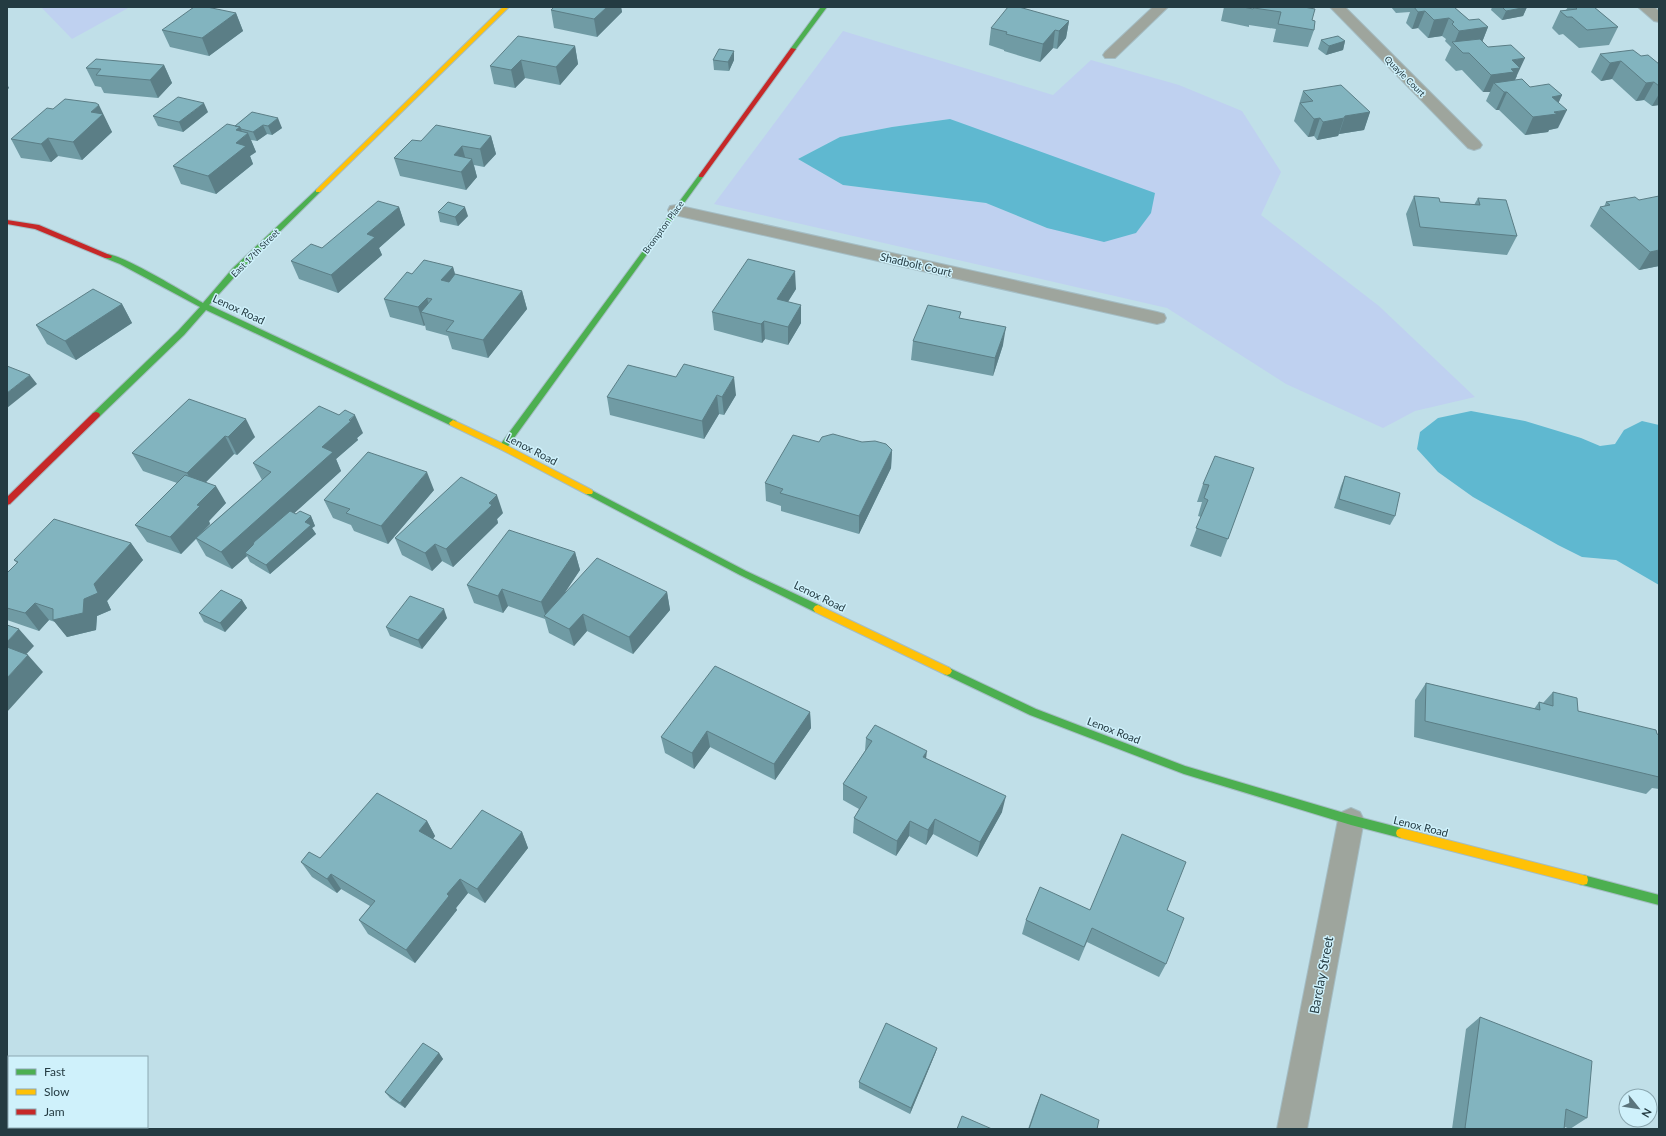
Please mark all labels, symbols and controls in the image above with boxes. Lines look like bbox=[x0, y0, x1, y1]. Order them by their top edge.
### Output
street label: Quayle Court bbox=[1382, 53, 1428, 99]
street label: Brompton Place bbox=[640, 198, 686, 256]
street label: East 17th Street bbox=[229, 226, 282, 279]
street label: Shadbolt Court bbox=[879, 249, 953, 279]
street label: Lenox Road bbox=[211, 291, 267, 327]
street label: Lenox Road bbox=[504, 431, 560, 467]
street label: Lenox Road bbox=[792, 578, 848, 614]
street label: Lenox Road bbox=[1086, 714, 1142, 746]
street label: Lenox Road bbox=[1392, 813, 1450, 839]
street label: Barclay Street bbox=[1306, 934, 1336, 1015]
legend bbox=[8, 1056, 148, 1128]
text: Fast bbox=[44, 1064, 66, 1079]
text: Slow bbox=[44, 1084, 70, 1099]
north arrow bbox=[1618, 1088, 1658, 1128]
text: Jam bbox=[44, 1104, 65, 1119]
text: N bbox=[1639, 1106, 1655, 1120]

